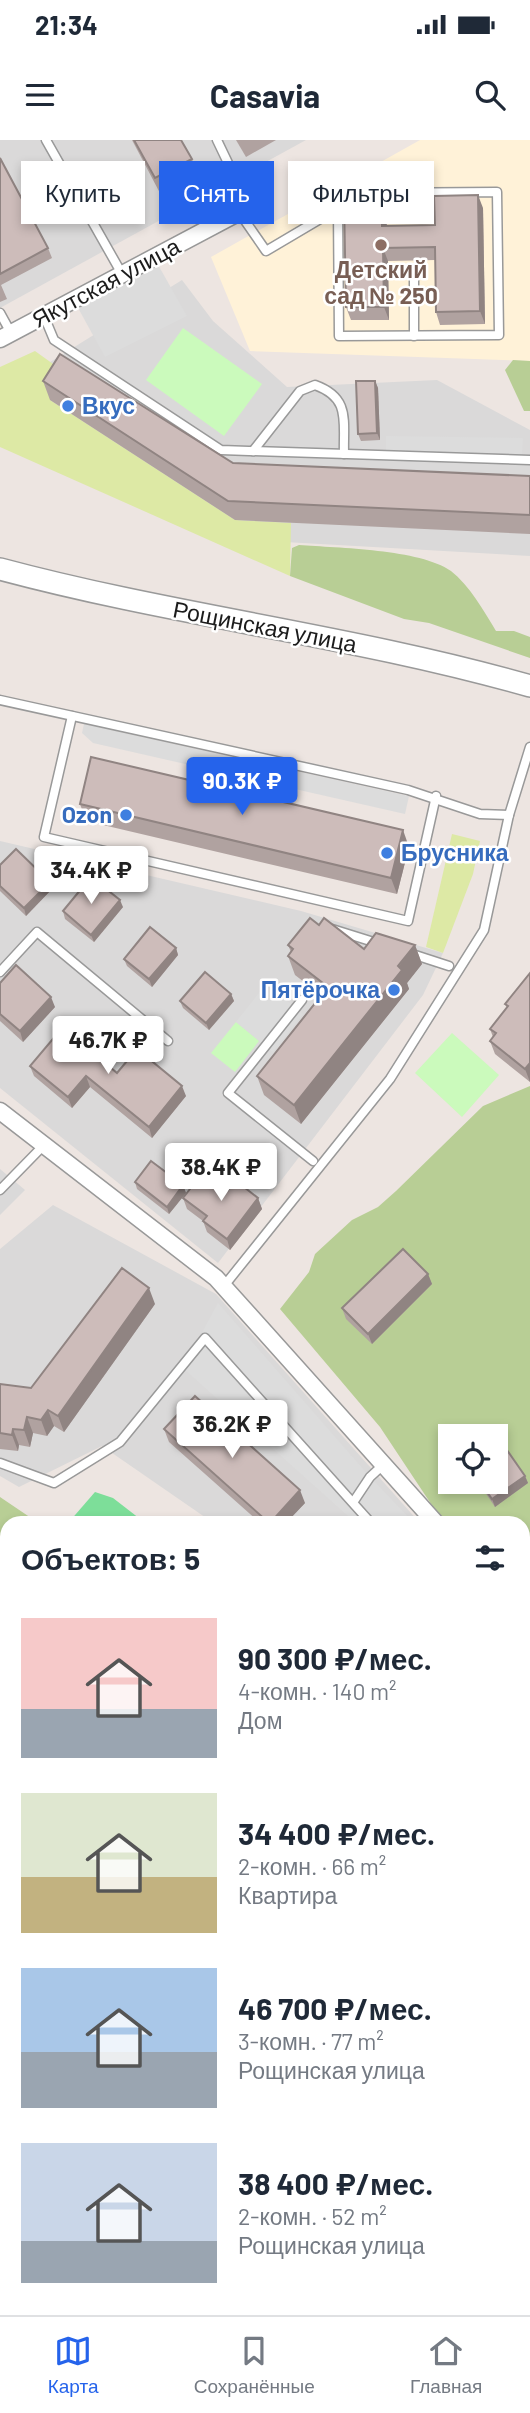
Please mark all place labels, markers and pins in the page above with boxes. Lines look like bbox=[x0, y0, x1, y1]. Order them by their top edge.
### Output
marker: Детский сад № 250 bbox=[373, 237, 389, 253]
place label: Детский сад № 250 bbox=[324, 255, 438, 309]
place label: Вкус bbox=[82, 391, 135, 419]
marker: Вкус bbox=[60, 398, 76, 414]
pin: 90.3K ₽ bbox=[177, 758, 307, 817]
place label: Ozon bbox=[62, 800, 112, 828]
marker: Ozon bbox=[118, 807, 134, 823]
place label: Брусника bbox=[401, 838, 509, 866]
marker: Брусника bbox=[379, 845, 395, 861]
pin: 34.4K ₽ bbox=[26, 846, 156, 906]
place label: Пятёрочка bbox=[261, 975, 380, 1003]
marker: Пятёрочка bbox=[386, 982, 402, 998]
pin: 46.7K ₽ bbox=[43, 1016, 173, 1076]
pin: 38.4K ₽ bbox=[156, 1144, 286, 1203]
pin: 36.2K ₽ bbox=[167, 1400, 297, 1460]

